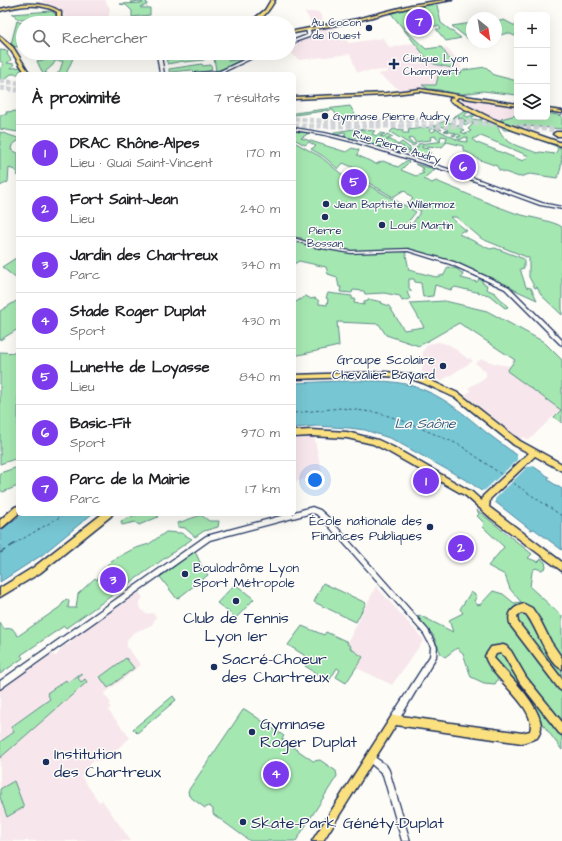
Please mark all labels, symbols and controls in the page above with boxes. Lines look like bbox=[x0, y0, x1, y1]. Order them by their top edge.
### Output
pin: 7 bbox=[406, 7, 432, 37]
north arrow bbox=[466, 12, 502, 48]
map controls bbox=[514, 12, 550, 120]
button: + bbox=[514, 12, 550, 48]
place label: Au Cocon de l'Ouest bbox=[311, 15, 362, 43]
search box bbox=[16, 16, 296, 60]
marker: Au Cocon de l'Ouest bbox=[364, 23, 374, 33]
icon: search bbox=[30, 27, 52, 49]
text: Rechercher bbox=[62, 28, 147, 49]
button: − bbox=[514, 48, 550, 84]
place label: Clinique Lyon Champvert bbox=[403, 51, 469, 79]
marker: Clinique Lyon Champvert bbox=[388, 58, 400, 70]
button: layers bbox=[514, 84, 550, 120]
text: À proximité bbox=[32, 86, 121, 110]
text: 7 résultats bbox=[214, 89, 280, 107]
place label: Gymnase Pierre Audry bbox=[333, 109, 450, 125]
marker: Gymnase Pierre Audry bbox=[320, 111, 330, 121]
street label: Rue Pierre Audry bbox=[351, 126, 443, 168]
text: DRAC Rhône-Alpes bbox=[70, 133, 199, 154]
text: 1 bbox=[44, 144, 46, 162]
text: 170 m bbox=[247, 144, 280, 162]
pin: 6 bbox=[450, 152, 476, 182]
text: Lieu · Quai Saint-Vincent bbox=[70, 154, 213, 172]
pin: 5 bbox=[341, 167, 367, 197]
text: Fort Saint-Jean bbox=[70, 189, 178, 210]
place label: Jean Baptiste Willermoz bbox=[334, 197, 455, 212]
marker: Jean Baptiste Willermoz bbox=[321, 199, 331, 209]
text: 2 bbox=[41, 200, 49, 218]
text: 240 m bbox=[240, 200, 280, 218]
text: Lieu bbox=[70, 210, 95, 228]
marker: Pierre Bossan bbox=[320, 212, 330, 222]
place label: Louis Martin bbox=[390, 218, 454, 233]
marker: Louis Martin bbox=[377, 220, 387, 230]
place label: Pierre Bossan bbox=[307, 223, 344, 251]
text: Jardin des Chartreux bbox=[70, 245, 218, 266]
text: 3 bbox=[42, 256, 48, 274]
text: 340 m bbox=[241, 256, 280, 274]
text: Parc bbox=[70, 266, 100, 284]
text: Stade Roger Duplat bbox=[70, 301, 206, 322]
text: 4 bbox=[41, 312, 49, 330]
text: 430 m bbox=[241, 312, 280, 330]
text: Sport bbox=[70, 322, 105, 340]
place label: Groupe Scolaire Chevalier Bayard bbox=[332, 351, 435, 385]
text: Lunette de Loyasse bbox=[70, 357, 210, 378]
marker: Groupe Scolaire Chevalier Bayard bbox=[438, 361, 448, 371]
text: 5 bbox=[40, 368, 50, 386]
text: 840 m bbox=[239, 368, 280, 386]
text: Lieu bbox=[70, 378, 95, 396]
text: Basic-Fit bbox=[70, 413, 131, 434]
water label: La Saône bbox=[395, 414, 457, 434]
text: 6 bbox=[41, 424, 49, 442]
text: 970 m bbox=[241, 424, 280, 442]
text: Sport bbox=[70, 434, 105, 452]
pin: 1 bbox=[413, 466, 439, 496]
text: Parc de la Mairie bbox=[70, 469, 190, 490]
your location bbox=[305, 470, 325, 490]
text: 7 bbox=[41, 480, 49, 498]
text: 1.7 km bbox=[245, 480, 280, 498]
text: Parc bbox=[70, 490, 100, 508]
place label: École nationale des Finances Publiques bbox=[309, 512, 422, 545]
marker: École nationale des Finances Publiques bbox=[425, 522, 435, 532]
pin: 2 bbox=[448, 533, 474, 563]
place label: Boulodrôme Lyon Sport Métropole bbox=[193, 559, 299, 592]
pin: 3 bbox=[100, 565, 126, 595]
marker: Boulodrôme Lyon Sport Métropole bbox=[180, 569, 190, 579]
marker: Club de Tennis Lyon 1er bbox=[231, 596, 241, 606]
place label: Club de Tennis Lyon 1er bbox=[183, 607, 289, 648]
place label: Sacré-Choeur des Chartreux bbox=[222, 648, 330, 688]
marker: Sacré-Choeur des Chartreux bbox=[209, 662, 219, 672]
place label: Gymnase Roger Duplat bbox=[260, 713, 358, 754]
marker: Gymnase Roger Duplat bbox=[247, 727, 257, 737]
place label: Institution des Chartreux bbox=[54, 743, 162, 783]
marker: Institution des Chartreux bbox=[41, 757, 51, 767]
pin: 4 bbox=[263, 759, 289, 789]
place label: Skate-Park Généty-Duplat bbox=[251, 812, 444, 835]
marker: Skate-Park Généty-Duplat bbox=[238, 817, 248, 827]

